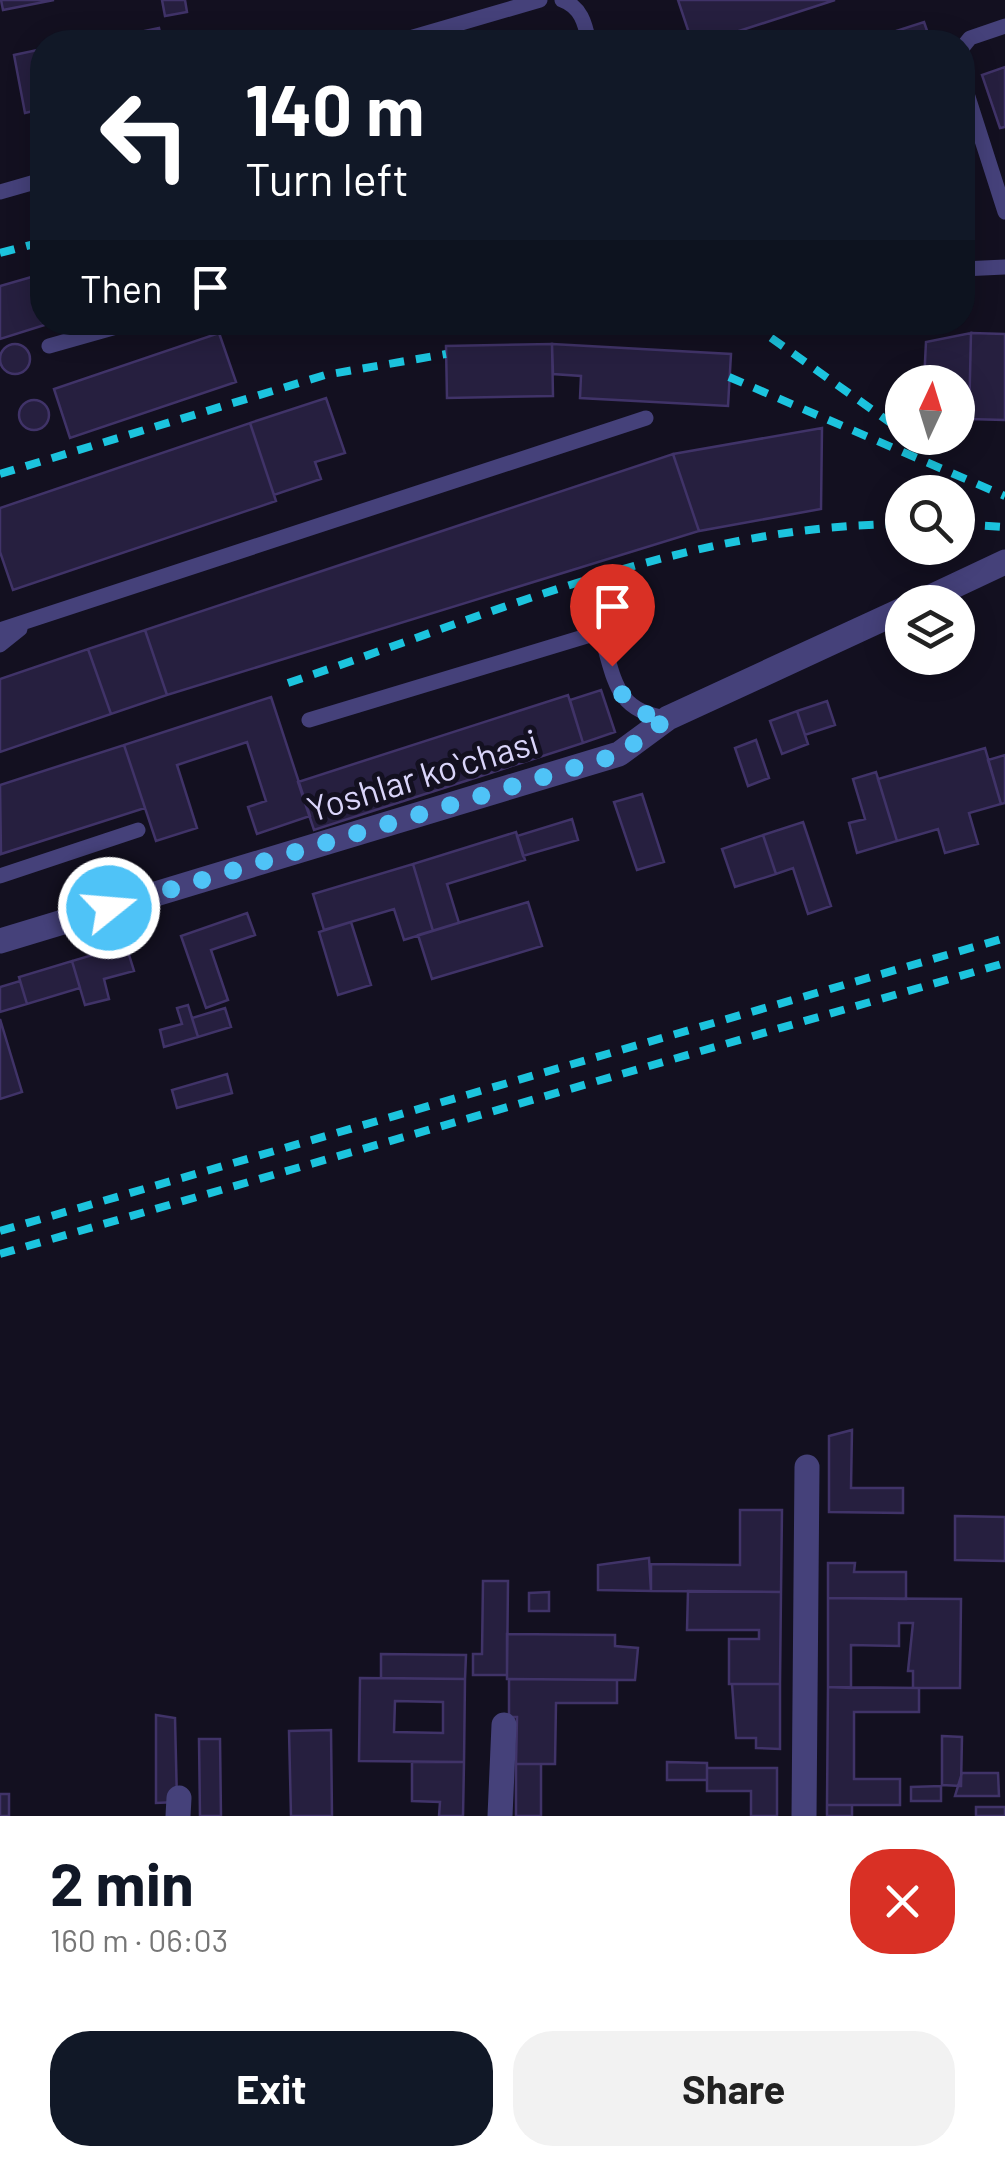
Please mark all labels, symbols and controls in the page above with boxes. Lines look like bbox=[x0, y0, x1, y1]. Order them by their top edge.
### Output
text: 140 m bbox=[245, 66, 424, 150]
icon: left bbox=[80, 70, 210, 200]
text: Turn left bbox=[245, 151, 409, 205]
icon: arrive bbox=[183, 260, 238, 315]
text: Then bbox=[80, 265, 163, 311]
north arrow bbox=[885, 365, 975, 455]
map controls bbox=[885, 365, 975, 675]
button: search bbox=[885, 475, 975, 565]
pin bbox=[570, 564, 655, 667]
icon: arrive bbox=[585, 579, 640, 634]
button: layers bbox=[885, 585, 975, 675]
street label: Yoshlar koʻchasi bbox=[302, 719, 543, 829]
position arrow bbox=[57, 856, 161, 960]
text: 2 min bbox=[50, 1846, 194, 1918]
button: close bbox=[850, 1849, 955, 1954]
text: 160 m · 06:03 bbox=[50, 1920, 228, 1958]
button: Exit bbox=[50, 2031, 493, 2146]
button: Share bbox=[513, 2031, 955, 2146]

